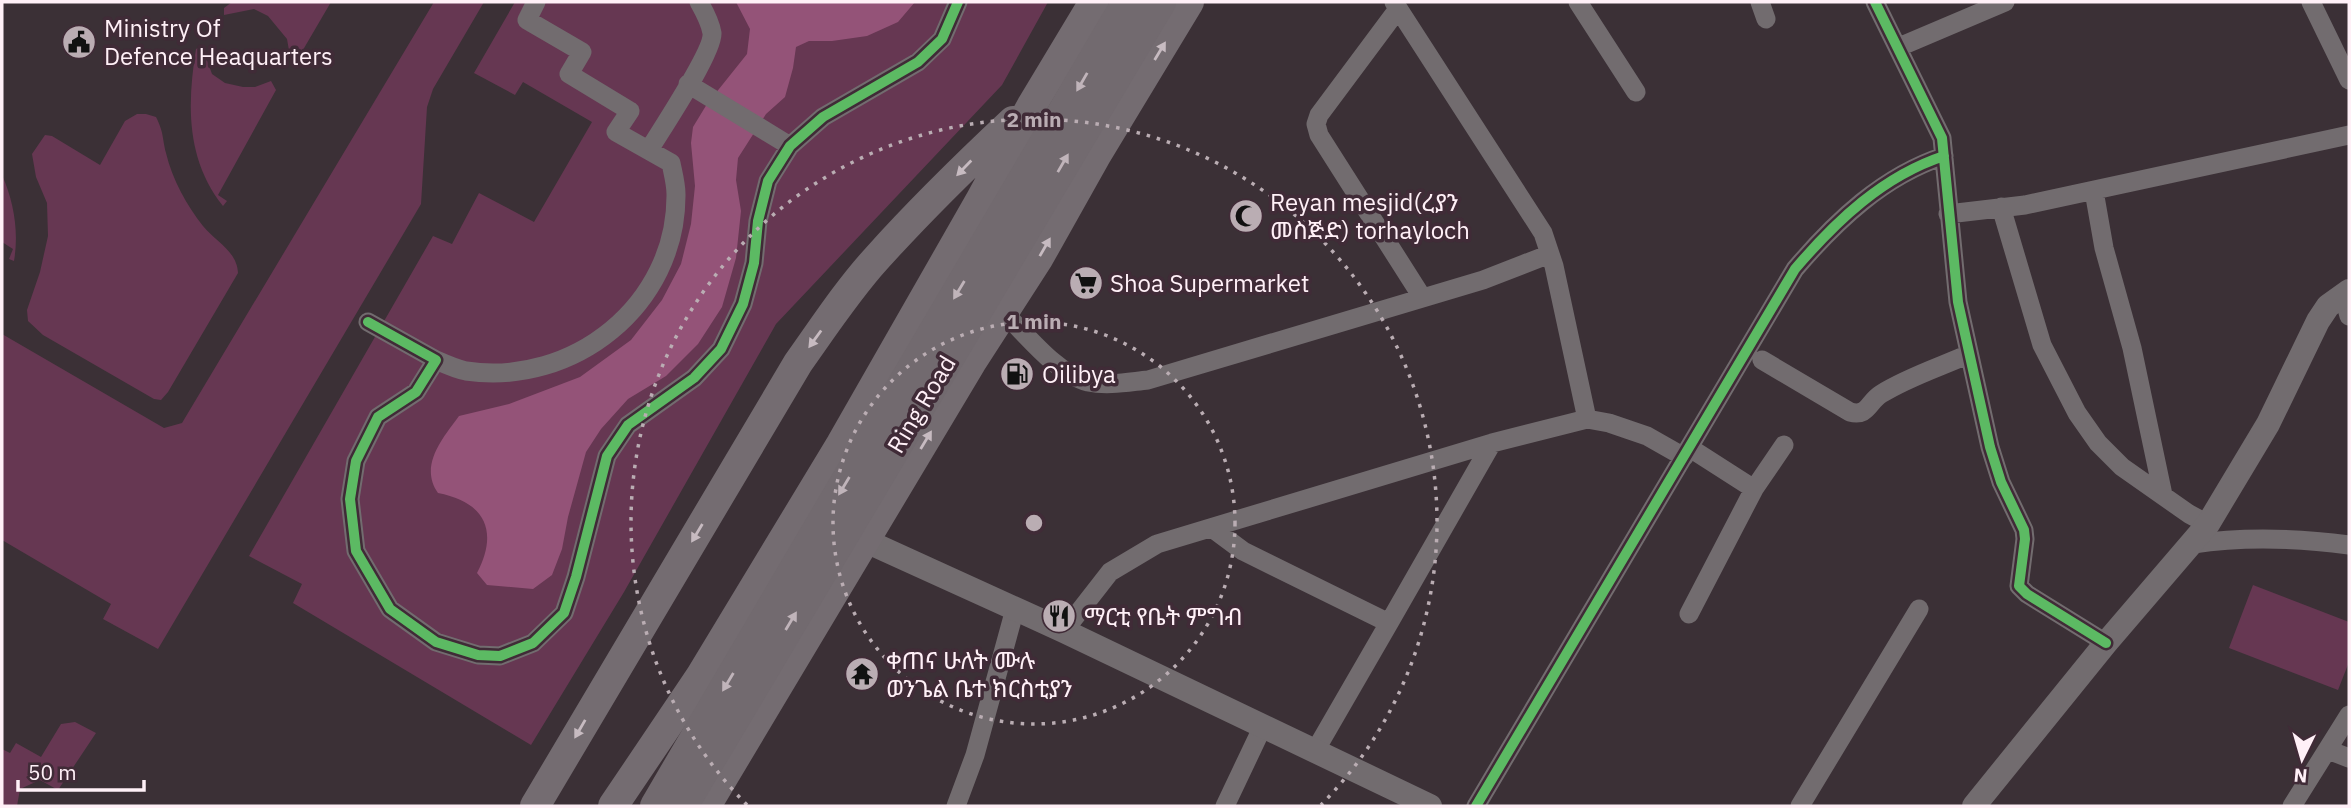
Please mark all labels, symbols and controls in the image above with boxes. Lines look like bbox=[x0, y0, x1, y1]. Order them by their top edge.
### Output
place label: Ministry Of Defence Heaquarters bbox=[104, 12, 333, 72]
public building icon: Ministry Of Defence Heaquarters bbox=[60, 23, 98, 61]
one-way arrow bbox=[1154, 41, 1166, 60]
one-way arrow bbox=[1076, 73, 1088, 92]
text: 2 min bbox=[1007, 105, 1061, 133]
one-way arrow bbox=[1057, 153, 1070, 172]
one-way arrow bbox=[957, 159, 973, 176]
place label: Reyan mesjid(ረያን መስጅድ) torhayloch bbox=[1270, 186, 1470, 246]
mosque icon: Reyan mesjid(ረያን መስጅድ) torhayloch bbox=[1227, 197, 1265, 235]
one-way arrow bbox=[1039, 237, 1051, 256]
supermarket icon: Shoa Supermarket bbox=[1067, 264, 1105, 302]
place label: Shoa Supermarket bbox=[1110, 267, 1309, 299]
one-way arrow bbox=[953, 280, 966, 299]
text: 1 min bbox=[1007, 307, 1061, 335]
one-way arrow bbox=[808, 330, 822, 348]
street label: Ring Road bbox=[879, 349, 963, 459]
fuel station icon: Oilibya bbox=[998, 355, 1036, 393]
place label: Oilibya bbox=[1042, 358, 1116, 390]
one-way arrow bbox=[919, 431, 932, 450]
one-way arrow bbox=[837, 476, 850, 495]
centre of rings bbox=[1022, 511, 1046, 535]
one-way arrow bbox=[690, 524, 703, 543]
restaurant icon: ማርቲ የቤት ምግብ bbox=[1040, 597, 1078, 635]
place label: ማርቲ የቤት ምግብ bbox=[1084, 600, 1243, 632]
one-way arrow bbox=[785, 611, 797, 630]
place label: ቀጠና ሁለት ሙሉ ወንጌል ቤተ ክርስቲያን bbox=[886, 644, 1073, 704]
temple icon: ቀጠና ሁለት ሙሉ ወንጌል ቤተ ክርስቲያን bbox=[843, 655, 881, 693]
one-way arrow bbox=[722, 672, 734, 691]
one-way arrow bbox=[574, 719, 586, 738]
north arrow bbox=[2267, 724, 2337, 794]
scale bar bbox=[18, 748, 144, 792]
text: 50 m bbox=[28, 758, 77, 786]
text: N bbox=[2293, 763, 2308, 788]

